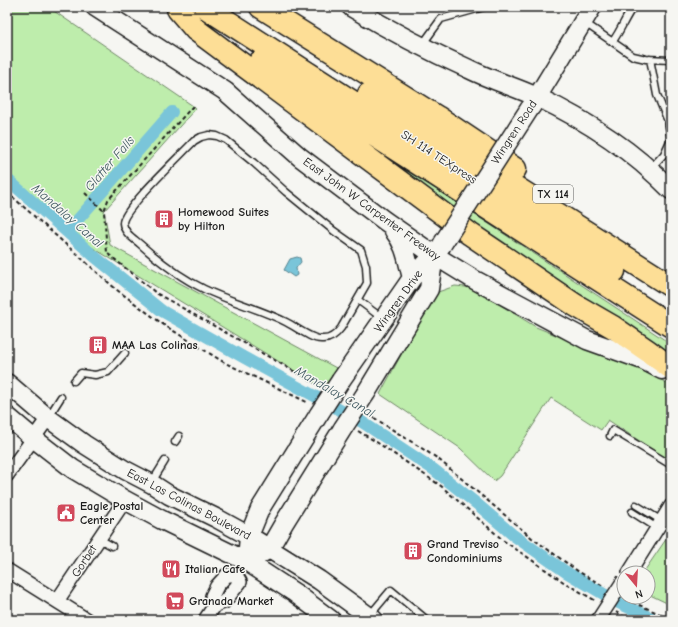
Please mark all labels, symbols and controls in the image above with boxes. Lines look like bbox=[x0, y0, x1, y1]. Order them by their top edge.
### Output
street label: Wingren Road bbox=[488, 97, 540, 167]
street label: SH 114 TEXpress bbox=[399, 127, 479, 187]
water label: Glatter Falls bbox=[81, 132, 138, 194]
street label: East John W Carpenter Freeway bbox=[301, 154, 444, 264]
water label: Mandalay Canal bbox=[28, 180, 106, 250]
road number: TX 114 bbox=[533, 185, 573, 203]
place label: Homewood Suites by Hilton bbox=[178, 205, 269, 233]
building icon: Homewood Suites by Hilton bbox=[153, 208, 175, 230]
street label: Wingren Drive bbox=[371, 267, 425, 335]
building icon: MAA Las Colinas bbox=[87, 334, 109, 356]
place label: MAA Las Colinas bbox=[112, 338, 198, 352]
water label: Mandalay Canal bbox=[291, 362, 377, 420]
street label: East Las Colinas Boulevard bbox=[125, 465, 253, 543]
place label: Eagle Postal Center bbox=[80, 499, 143, 527]
public building icon: Eagle Postal Center bbox=[55, 502, 77, 524]
place label: Grand Treviso Condominiums bbox=[427, 537, 502, 565]
building icon: Grand Treviso Condominiums bbox=[402, 540, 424, 562]
street label: Gorbet bbox=[68, 542, 100, 580]
restaurant icon: Italian Cafe bbox=[160, 558, 182, 580]
place label: Italian Cafe bbox=[185, 562, 245, 576]
north arrow bbox=[616, 565, 656, 605]
text: N bbox=[634, 587, 644, 601]
supermarket icon: Granada Market bbox=[164, 590, 186, 612]
place label: Granada Market bbox=[189, 594, 274, 608]

